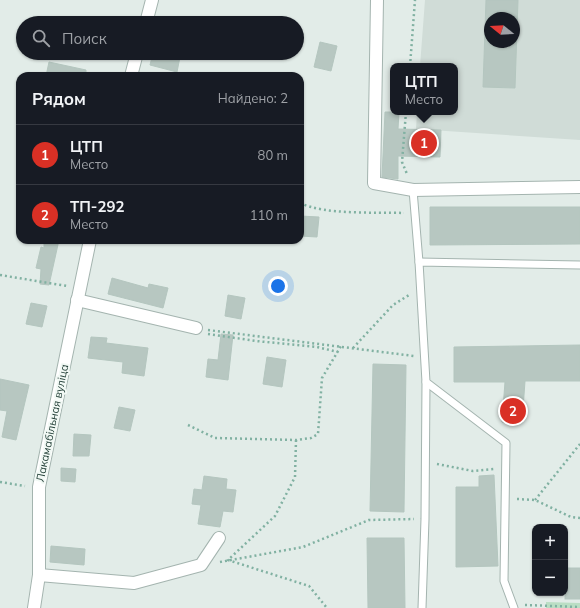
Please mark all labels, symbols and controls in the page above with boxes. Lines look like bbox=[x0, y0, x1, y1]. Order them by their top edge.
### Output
north arrow bbox=[484, 12, 520, 48]
search box bbox=[16, 16, 304, 60]
icon: search bbox=[30, 27, 52, 49]
text: Поиск bbox=[62, 29, 107, 48]
popup bbox=[390, 63, 458, 115]
text: ЦТП bbox=[405, 72, 438, 91]
text: Рядом bbox=[32, 88, 86, 109]
text: Найдено: 2 bbox=[218, 90, 288, 106]
text: Место bbox=[405, 91, 443, 107]
pin: 1 bbox=[411, 128, 437, 158]
text: ЦТП bbox=[70, 137, 103, 156]
text: 1 bbox=[41, 147, 49, 163]
text: 80 m bbox=[258, 147, 288, 163]
text: Место bbox=[70, 156, 108, 172]
text: ТП-292 bbox=[70, 197, 124, 216]
text: 2 bbox=[41, 207, 49, 223]
text: 110 m bbox=[250, 207, 288, 223]
text: Место bbox=[70, 216, 108, 232]
your location bbox=[268, 276, 288, 296]
street label: Лакамабільная вуліца bbox=[33, 363, 71, 483]
pin: 2 bbox=[500, 396, 526, 426]
map controls bbox=[532, 524, 568, 596]
button: + bbox=[532, 524, 568, 560]
button: − bbox=[532, 560, 568, 596]

